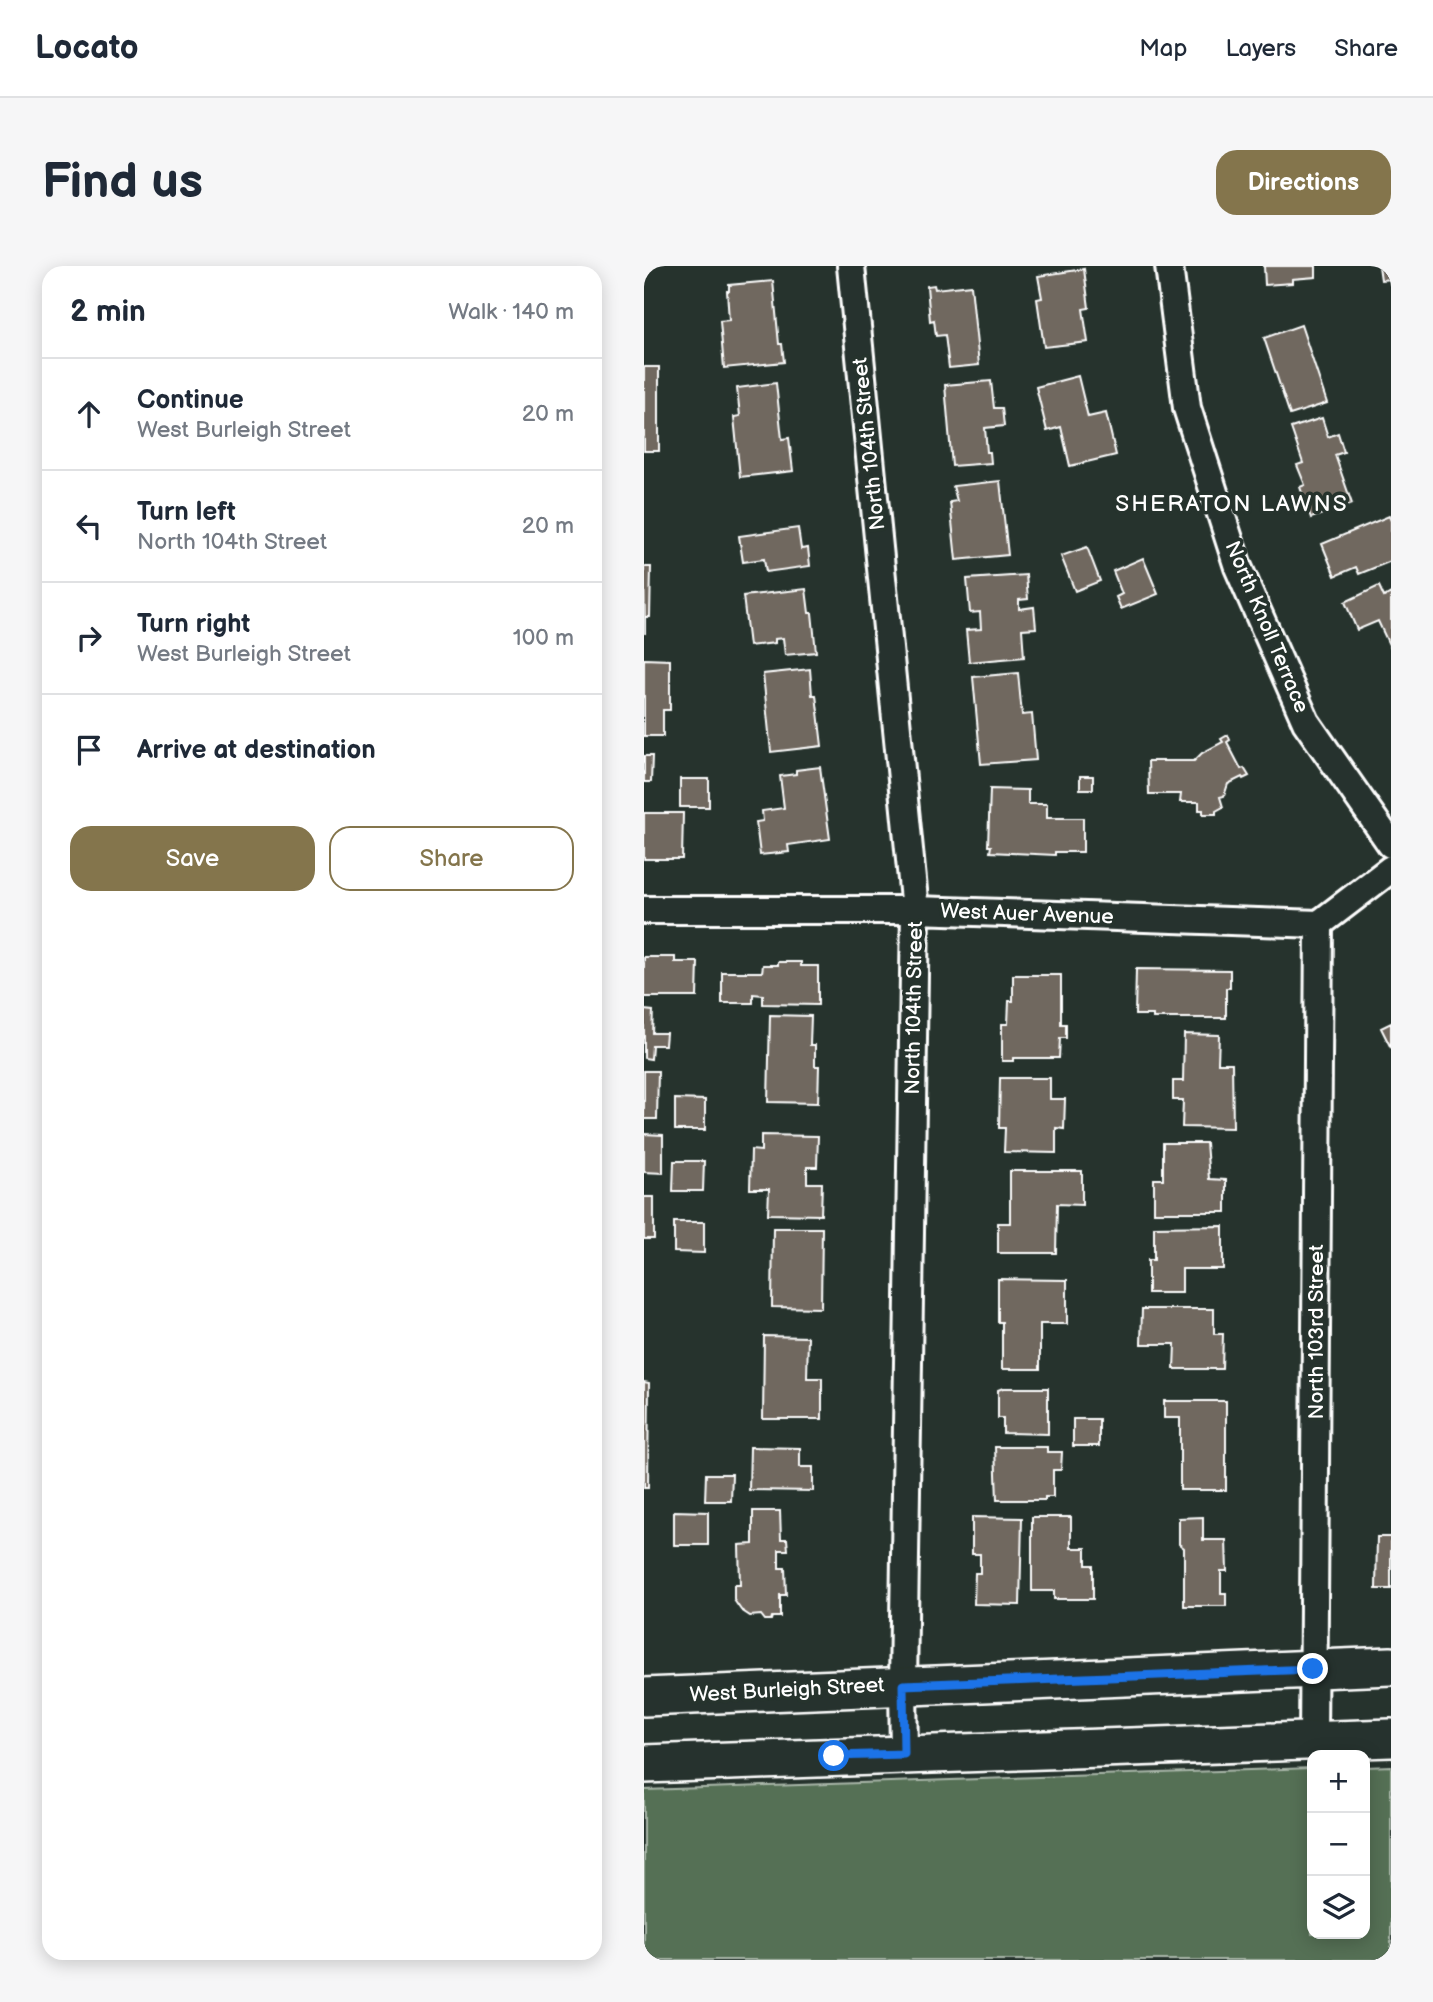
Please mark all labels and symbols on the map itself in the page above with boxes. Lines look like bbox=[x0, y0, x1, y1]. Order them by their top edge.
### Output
street label: North 104th Street bbox=[847, 356, 891, 532]
district label: SHERATON LAWNS bbox=[1115, 490, 1349, 518]
street label: North Knoll Terrace bbox=[1220, 537, 1314, 717]
street label: West Auer Avenue bbox=[940, 898, 1114, 930]
street label: North 104th Street bbox=[900, 920, 928, 1095]
street label: North 103rd Street bbox=[1304, 1244, 1329, 1419]
route end bbox=[1297, 1653, 1328, 1684]
street label: West Burleigh Street bbox=[689, 1672, 886, 1708]
route start bbox=[818, 1740, 849, 1771]

